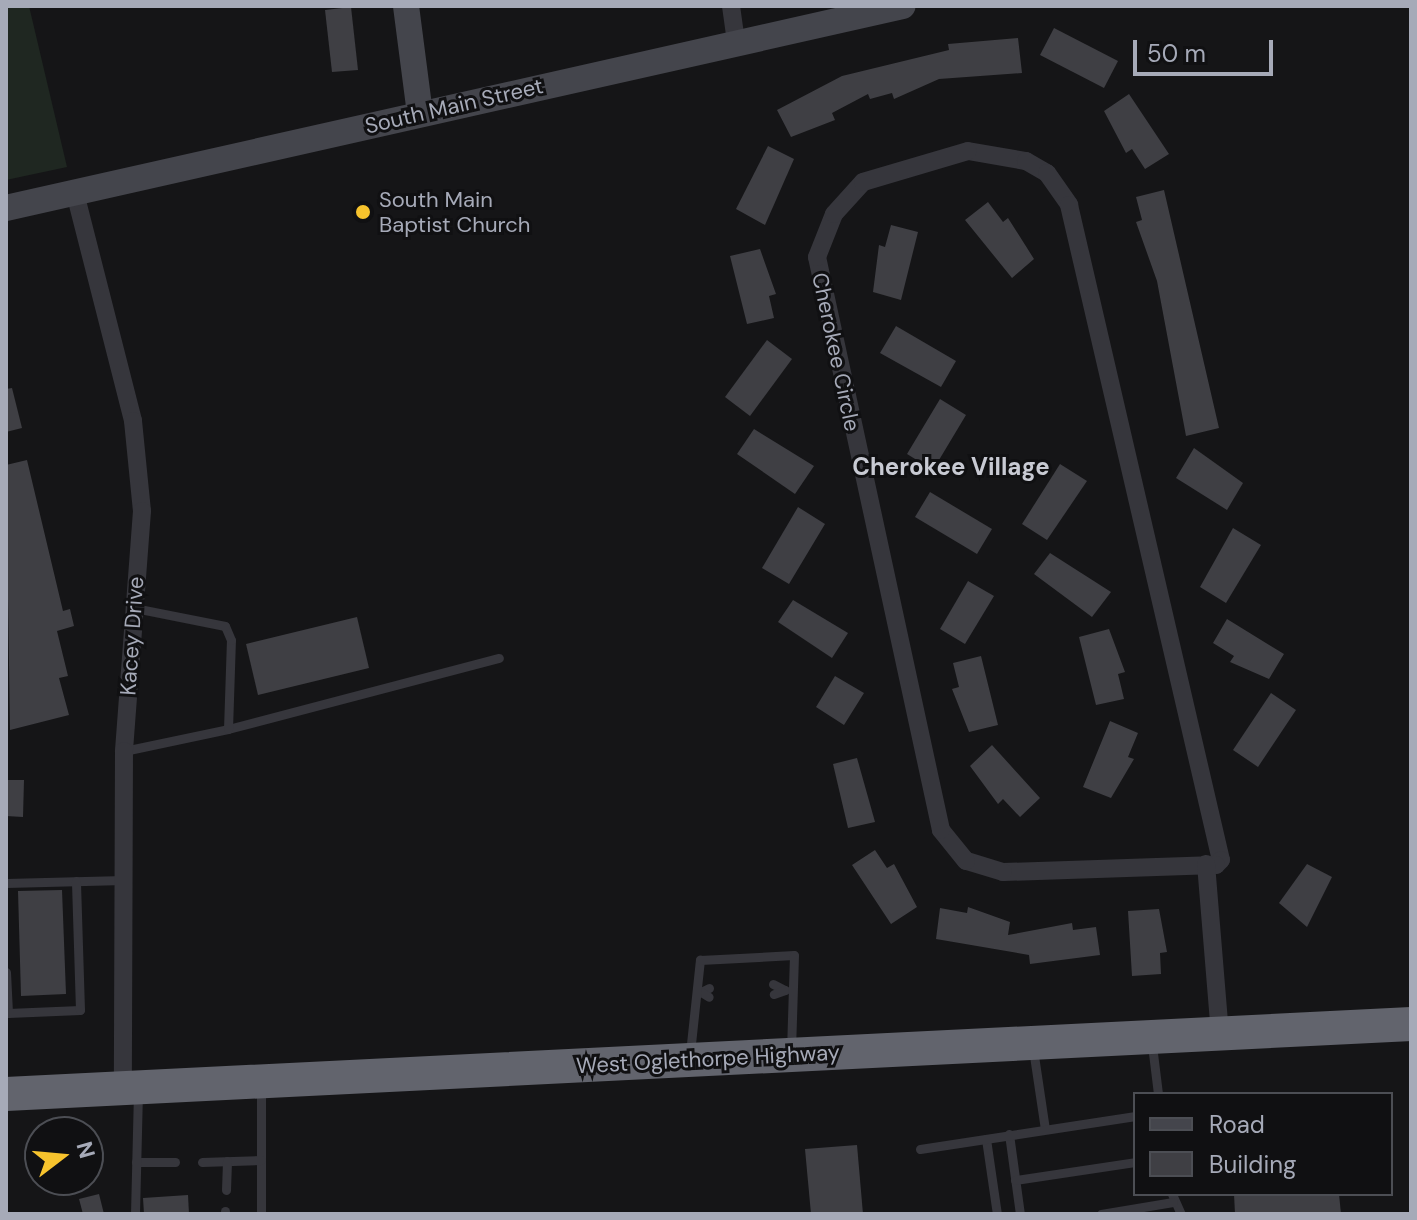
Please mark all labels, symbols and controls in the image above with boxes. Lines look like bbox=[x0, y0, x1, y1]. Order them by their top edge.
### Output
scale bar bbox=[1137, 24, 1277, 74]
text: 50 m bbox=[1147, 38, 1206, 69]
street label: South Main Street bbox=[362, 73, 546, 139]
place label: South Main Baptist Church bbox=[379, 186, 530, 238]
marker: South Main Baptist Church bbox=[354, 203, 372, 221]
street label: Cherokee Circle bbox=[806, 270, 866, 434]
district label: Cherokee Village bbox=[852, 453, 1050, 481]
street label: Kacey Drive bbox=[115, 576, 149, 696]
street label: West Oglethorpe Highway bbox=[575, 1039, 841, 1079]
legend bbox=[1133, 1092, 1393, 1196]
text: Road bbox=[1209, 1109, 1265, 1140]
north arrow bbox=[24, 1116, 104, 1196]
text: N bbox=[69, 1138, 102, 1162]
text: Building bbox=[1209, 1149, 1296, 1180]

